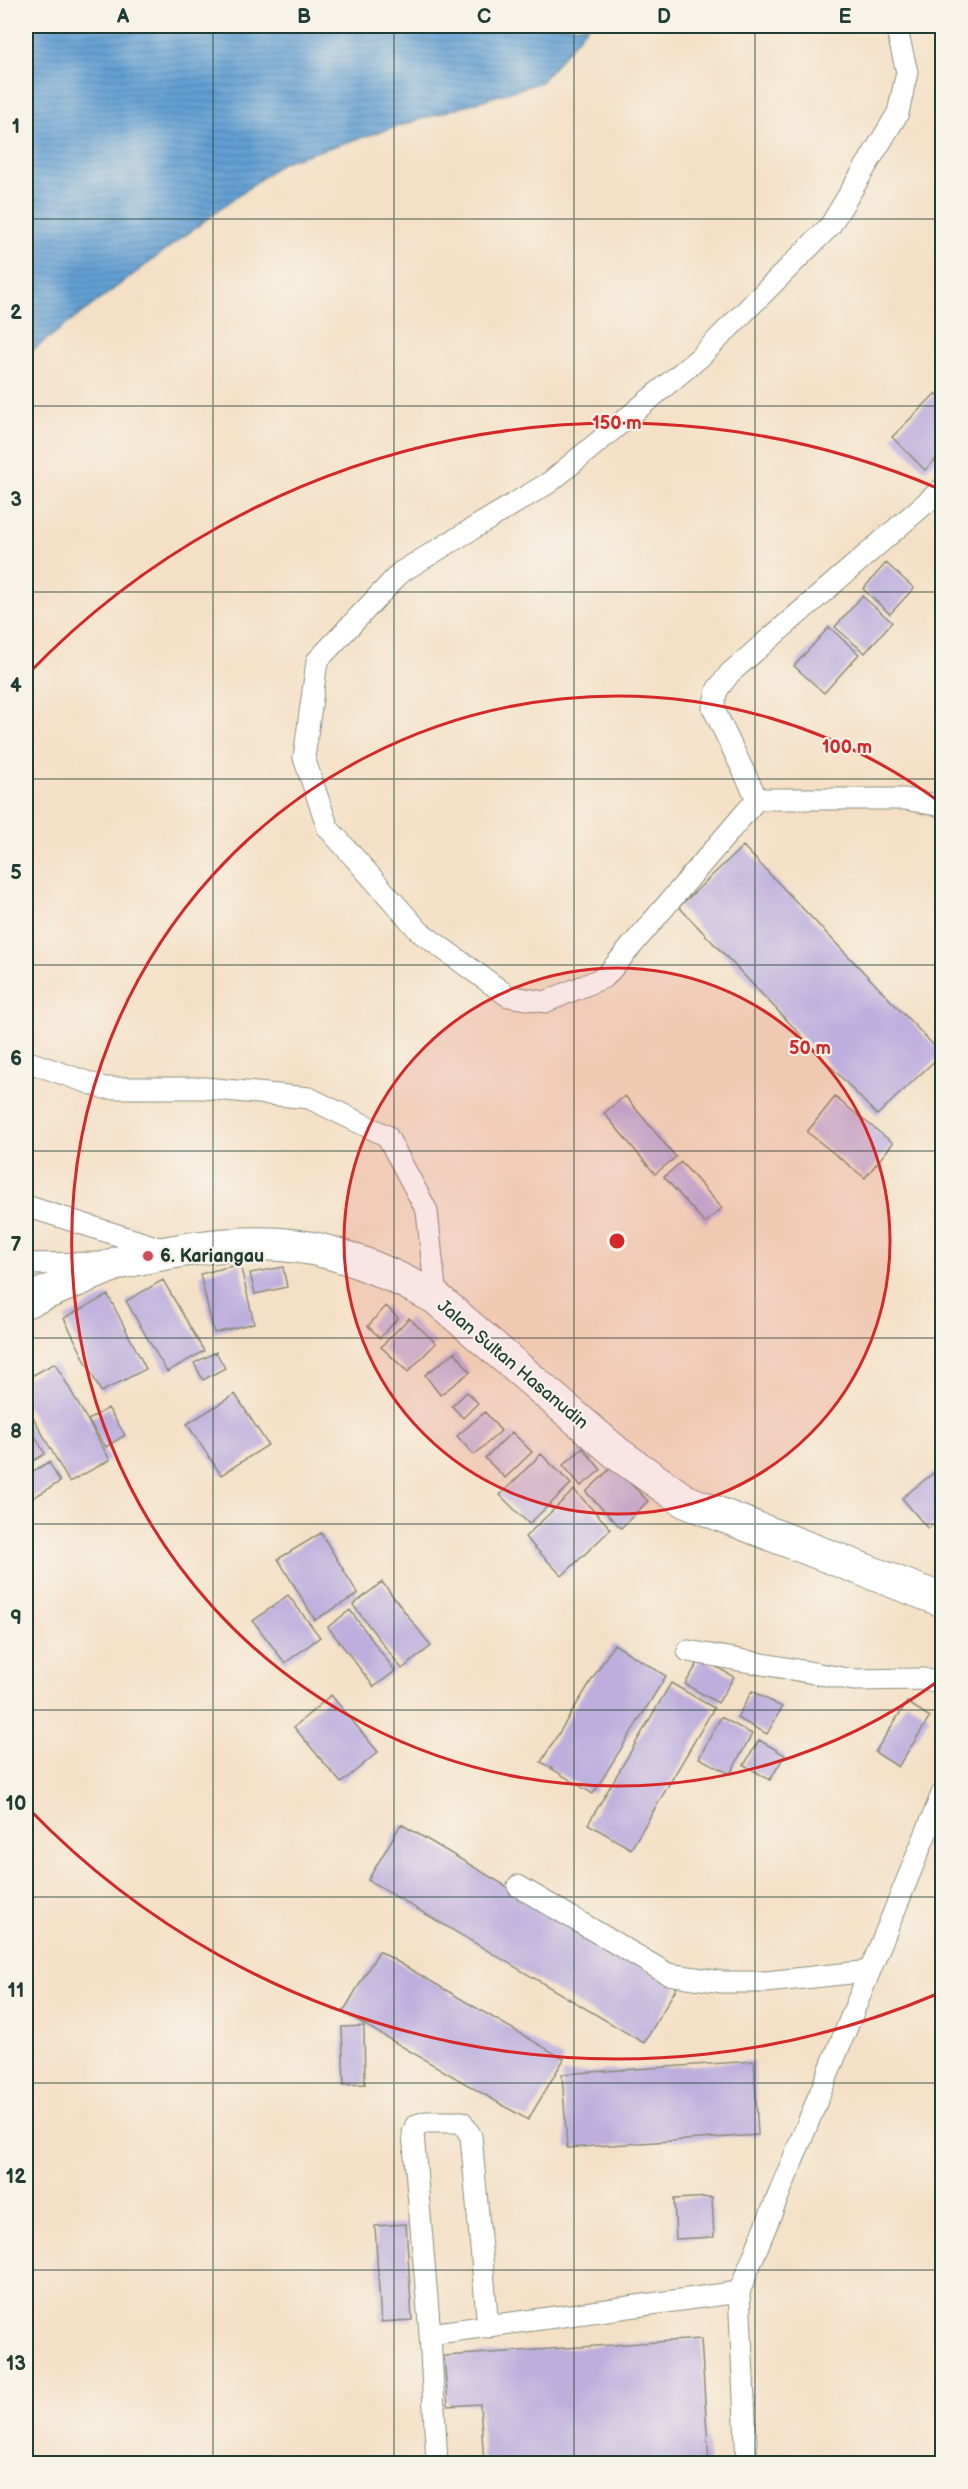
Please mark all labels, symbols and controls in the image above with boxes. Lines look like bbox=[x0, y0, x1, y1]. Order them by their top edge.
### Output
text: A bbox=[116, 5, 130, 29]
text: B bbox=[297, 5, 311, 29]
text: C bbox=[477, 5, 491, 29]
text: D bbox=[657, 5, 671, 29]
text: E bbox=[839, 5, 852, 29]
text: 1 bbox=[12, 115, 20, 139]
text: 2 bbox=[10, 301, 22, 325]
text: 150 m bbox=[592, 413, 642, 434]
text: 3 bbox=[10, 488, 22, 512]
text: 4 bbox=[10, 674, 22, 698]
text: 100 m bbox=[822, 737, 872, 758]
text: 5 bbox=[10, 861, 22, 885]
text: 50 m bbox=[789, 1038, 831, 1059]
text: 6 bbox=[10, 1047, 22, 1071]
centre of rings bbox=[607, 1231, 627, 1251]
text: 7 bbox=[10, 1233, 22, 1257]
place label: 6. Kariangau bbox=[160, 1246, 264, 1267]
marker: 6. Kariangau bbox=[141, 1249, 155, 1263]
street label: Jalan Sultan Hasanudin bbox=[433, 1295, 592, 1434]
text: 8 bbox=[10, 1420, 22, 1444]
text: 9 bbox=[10, 1606, 22, 1630]
text: 10 bbox=[6, 1792, 26, 1816]
text: 11 bbox=[8, 1979, 24, 2003]
text: 12 bbox=[6, 2165, 26, 2189]
text: 13 bbox=[6, 2352, 26, 2376]

